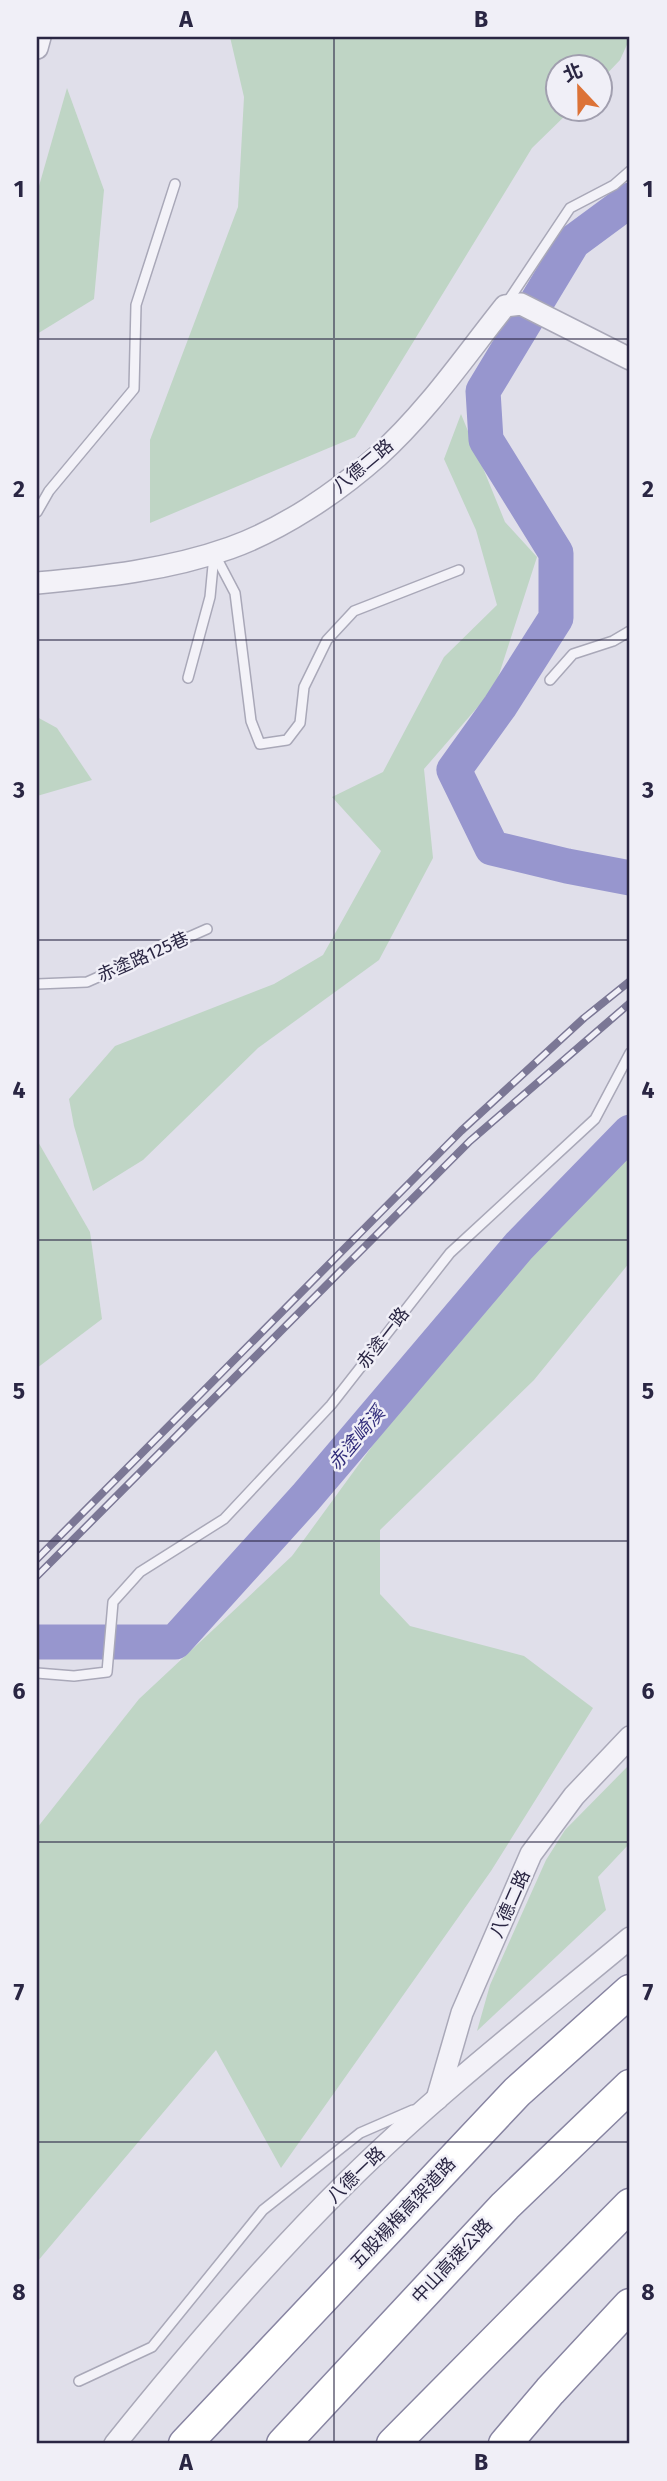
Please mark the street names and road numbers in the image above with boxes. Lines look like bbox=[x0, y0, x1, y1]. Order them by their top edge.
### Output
street label: 八德二路 bbox=[328, 434, 398, 498]
street label: 赤塗路125巷 bbox=[94, 927, 192, 987]
street label: 赤塗一路 bbox=[352, 1303, 414, 1373]
street label: 八德二路 bbox=[485, 1867, 535, 1941]
street label: 八德一路 bbox=[322, 2142, 390, 2208]
street label: 五股楊梅高架道路 bbox=[346, 2153, 460, 2273]
street label: 中山高速公路 bbox=[407, 2214, 497, 2308]

